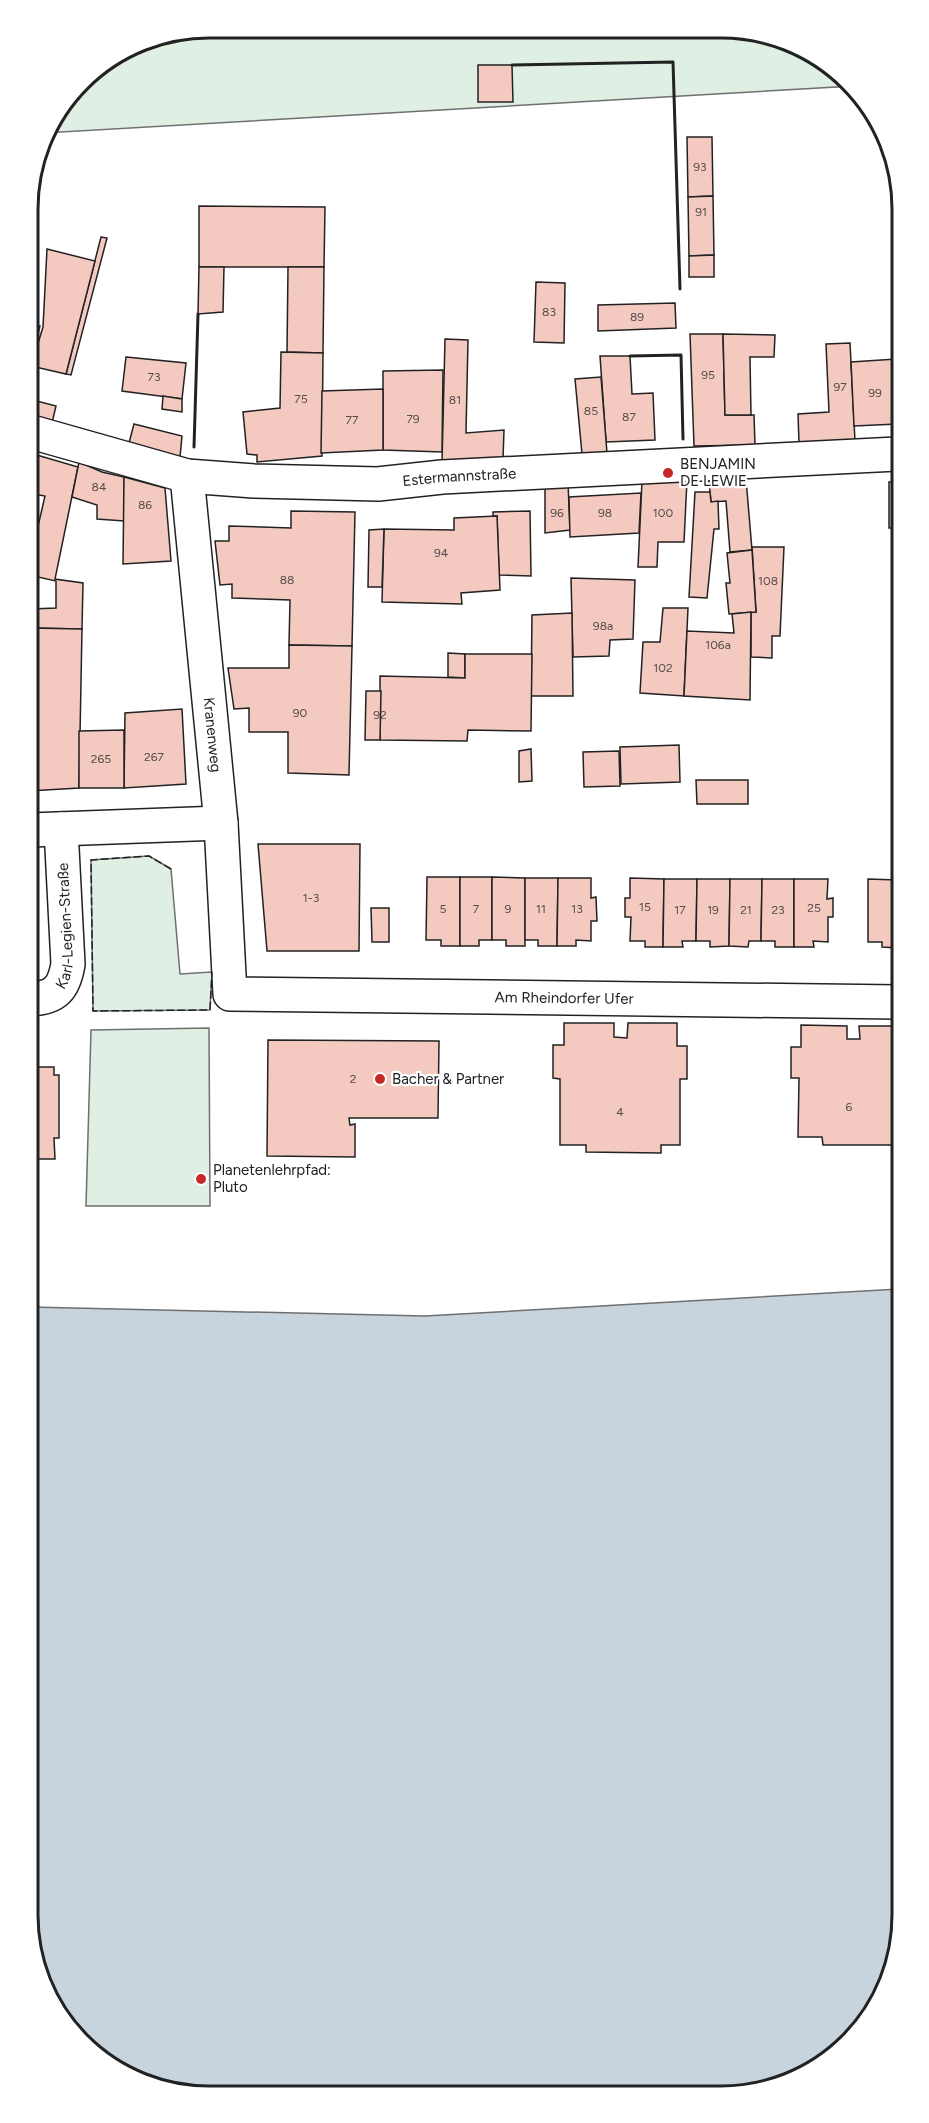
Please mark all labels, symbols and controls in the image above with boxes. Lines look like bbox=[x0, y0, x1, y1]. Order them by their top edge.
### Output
house number: 93 bbox=[693, 160, 707, 174]
house number: 91 bbox=[695, 205, 707, 219]
house number: 83 bbox=[542, 305, 556, 319]
house number: 89 bbox=[630, 310, 644, 324]
house number: 95 bbox=[701, 368, 715, 382]
house number: 73 bbox=[148, 370, 160, 384]
house number: 97 bbox=[833, 380, 847, 394]
house number: 99 bbox=[868, 386, 882, 400]
house number: 75 bbox=[294, 392, 308, 406]
house number: 81 bbox=[449, 393, 461, 407]
house number: 85 bbox=[584, 404, 598, 418]
house number: 87 bbox=[622, 410, 636, 424]
house number: 79 bbox=[406, 412, 420, 426]
house number: 77 bbox=[346, 413, 359, 427]
place label: BENJAMIN DE LEWIE bbox=[680, 455, 756, 490]
street label: Estermannstraße bbox=[401, 464, 517, 490]
marker: BENJAMIN DE LEWIE bbox=[661, 466, 675, 480]
house number: 84 bbox=[92, 480, 107, 494]
house number: 86 bbox=[138, 498, 152, 512]
house number: 96 bbox=[550, 506, 564, 520]
house number: 98 bbox=[598, 506, 612, 520]
house number: 100 bbox=[653, 506, 673, 520]
house number: 94 bbox=[434, 546, 449, 560]
house number: 88 bbox=[280, 573, 294, 587]
house number: 108 bbox=[758, 574, 778, 588]
house number: 98a bbox=[593, 619, 613, 633]
house number: 106a bbox=[705, 638, 731, 652]
house number: 102 bbox=[653, 661, 673, 675]
street label: Kranenweg bbox=[200, 696, 225, 773]
house number: 90 bbox=[293, 706, 308, 720]
house number: 92 bbox=[373, 708, 387, 722]
house number: 267 bbox=[144, 750, 165, 764]
house number: 265 bbox=[91, 752, 111, 766]
street label: Karl-Legien-Straße bbox=[52, 862, 77, 992]
house number: 1-3 bbox=[303, 891, 319, 905]
house number: 15 bbox=[639, 900, 651, 914]
house number: 25 bbox=[807, 901, 821, 915]
house number: 5 bbox=[440, 902, 447, 916]
house number: 7 bbox=[473, 902, 480, 916]
house number: 9 bbox=[505, 902, 512, 916]
house number: 11 bbox=[536, 902, 546, 916]
house number: 13 bbox=[571, 902, 583, 916]
house number: 17 bbox=[674, 903, 686, 917]
house number: 19 bbox=[707, 903, 719, 917]
house number: 21 bbox=[740, 903, 752, 917]
house number: 23 bbox=[771, 903, 785, 917]
street label: Am Rheindorfer Ufer bbox=[495, 988, 634, 1008]
place label: Bacher & Partner bbox=[392, 1070, 504, 1088]
house number: 2 bbox=[350, 1072, 356, 1086]
marker: Bacher & Partner bbox=[373, 1072, 387, 1086]
house number: 6 bbox=[846, 1100, 853, 1114]
house number: 4 bbox=[616, 1105, 624, 1119]
place label: Planetenlehrpfad: Pluto bbox=[213, 1161, 331, 1196]
marker: Planetenlehrpfad: Pluto bbox=[194, 1172, 208, 1186]

